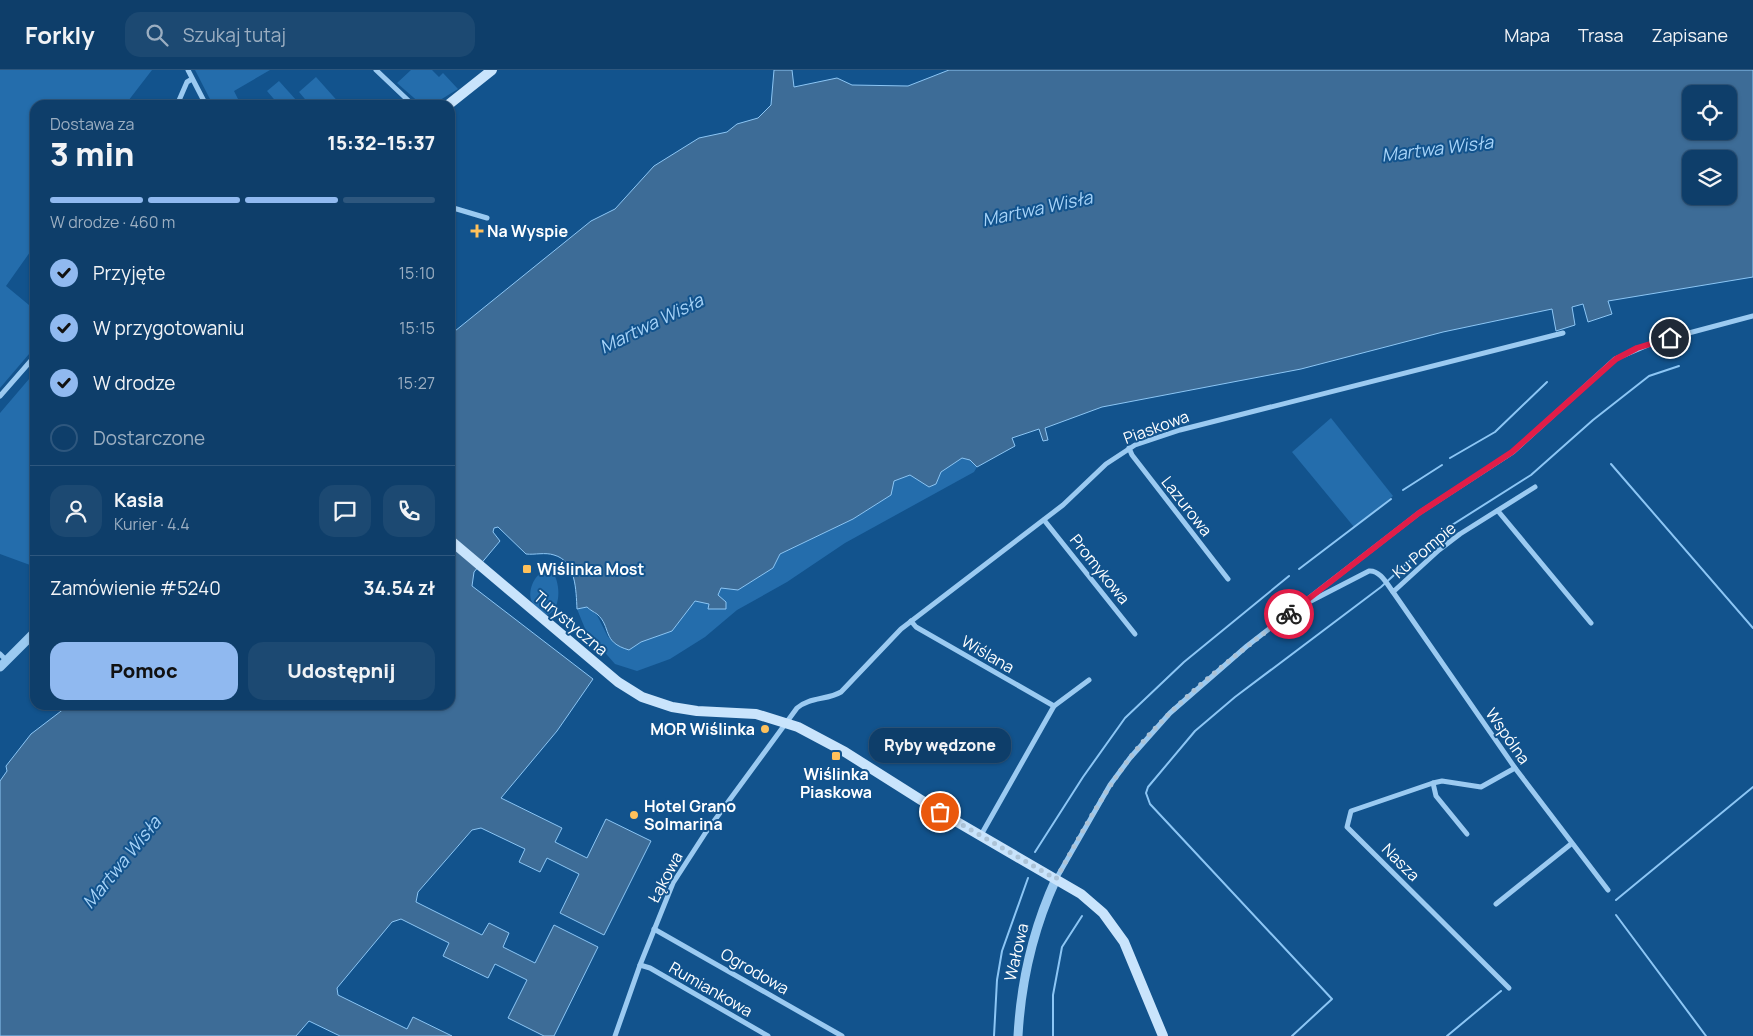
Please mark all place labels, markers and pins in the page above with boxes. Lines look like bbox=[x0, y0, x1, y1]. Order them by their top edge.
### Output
place label: Na Wyspie bbox=[487, 220, 568, 242]
marker: Na Wyspie bbox=[471, 225, 483, 237]
pin bbox=[1649, 317, 1691, 359]
place label: Wiślinka Most bbox=[537, 558, 644, 580]
marker: Wiślinka Most bbox=[521, 563, 533, 575]
place label: MOR Wiślinka bbox=[650, 718, 755, 740]
marker: MOR Wiślinka bbox=[759, 723, 771, 735]
callout: Ryby wędzone bbox=[869, 727, 1011, 762]
marker: Wiślinka Piaskowa bbox=[830, 750, 842, 762]
place label: Wiślinka Piaskowa bbox=[800, 763, 872, 803]
pin bbox=[919, 791, 961, 833]
place label: Hotel Grano Solmarina bbox=[644, 795, 736, 835]
marker: Hotel Grano Solmarina bbox=[628, 809, 640, 821]

